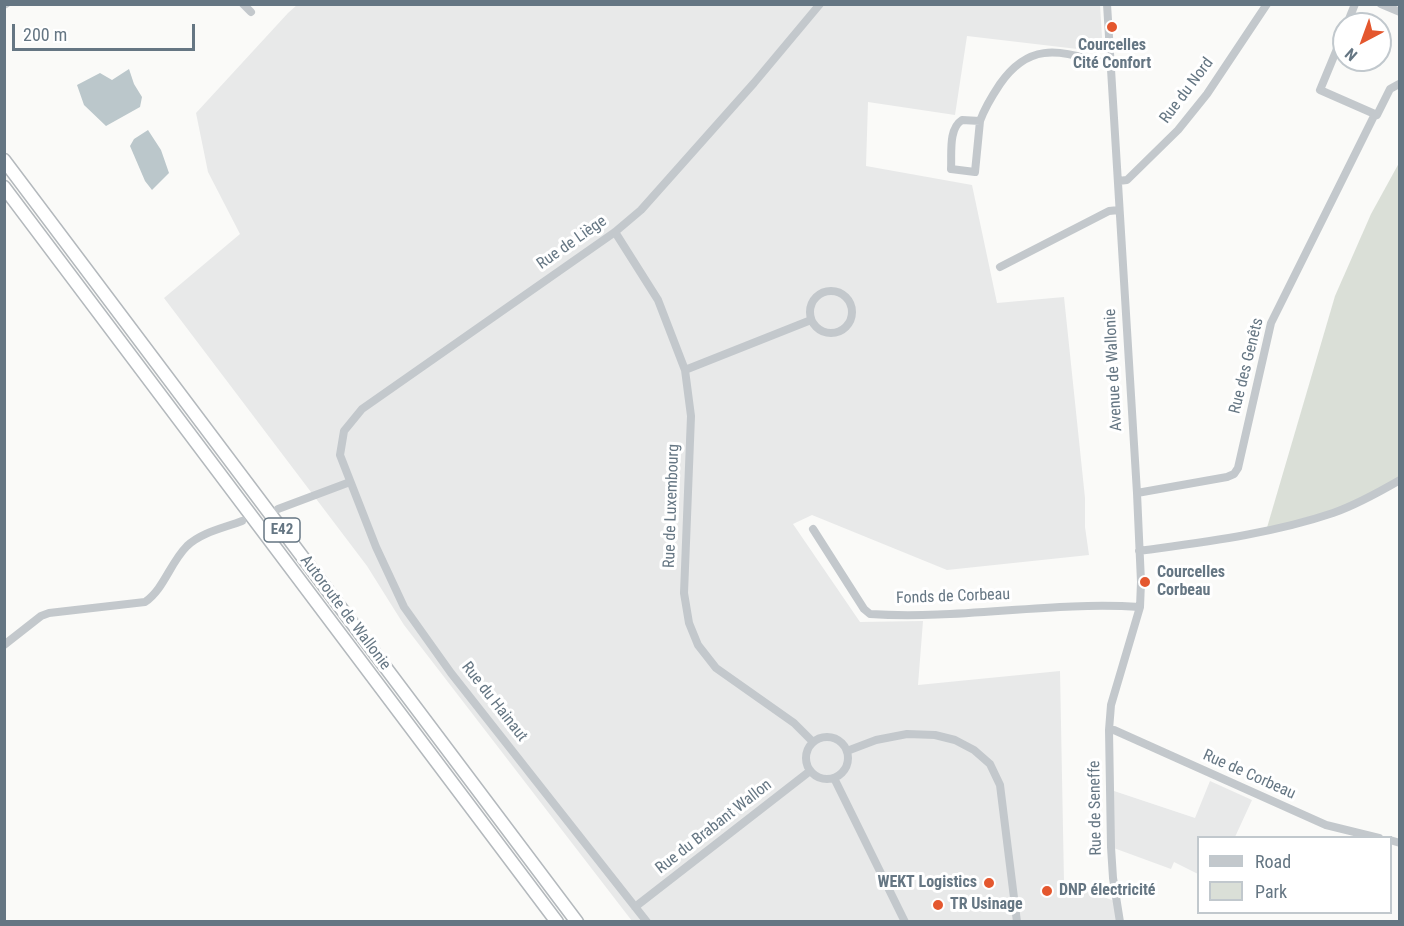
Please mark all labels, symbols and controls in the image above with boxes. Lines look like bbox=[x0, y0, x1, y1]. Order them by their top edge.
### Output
scale bar bbox=[15, 12, 198, 50]
north arrow bbox=[1332, 12, 1392, 72]
marker: Courcelles Cité Confort bbox=[1105, 20, 1119, 34]
text: 200 m bbox=[23, 24, 67, 45]
place label: Courcelles Cité Confort bbox=[1073, 36, 1151, 74]
text: N bbox=[1341, 44, 1361, 65]
street label: Rue du Nord bbox=[1156, 54, 1218, 128]
street label: Rue de Liège bbox=[533, 212, 611, 274]
street label: Avenue de Wallonie bbox=[1101, 308, 1127, 432]
street label: Rue des Genêts bbox=[1226, 316, 1268, 416]
street label: Rue de Luxembourg bbox=[660, 444, 684, 568]
road number: E42 bbox=[264, 518, 300, 542]
street label: Autoroute de Wallonie bbox=[296, 552, 394, 674]
place label: Courcelles Corbeau bbox=[1157, 563, 1225, 601]
marker: Courcelles Corbeau bbox=[1138, 575, 1152, 589]
street label: Fonds de Corbeau bbox=[896, 585, 1010, 609]
street label: Rue du Hainaut bbox=[457, 658, 531, 746]
street label: Rue de Corbeau bbox=[1200, 746, 1298, 804]
street label: Rue de Seneffe bbox=[1086, 760, 1106, 856]
street label: Rue du Brabant Wallon bbox=[652, 776, 776, 878]
legend bbox=[1197, 836, 1392, 914]
text: Road bbox=[1255, 851, 1291, 872]
place label: WEKT Logistics bbox=[877, 873, 977, 893]
marker: WEKT Logistics bbox=[982, 876, 996, 890]
place label: DNP électricité bbox=[1059, 881, 1156, 901]
text: Park bbox=[1255, 881, 1287, 902]
marker: DNP électricité bbox=[1040, 884, 1054, 898]
place label: TR Usinage bbox=[950, 895, 1023, 915]
marker: TR Usinage bbox=[931, 898, 945, 912]

